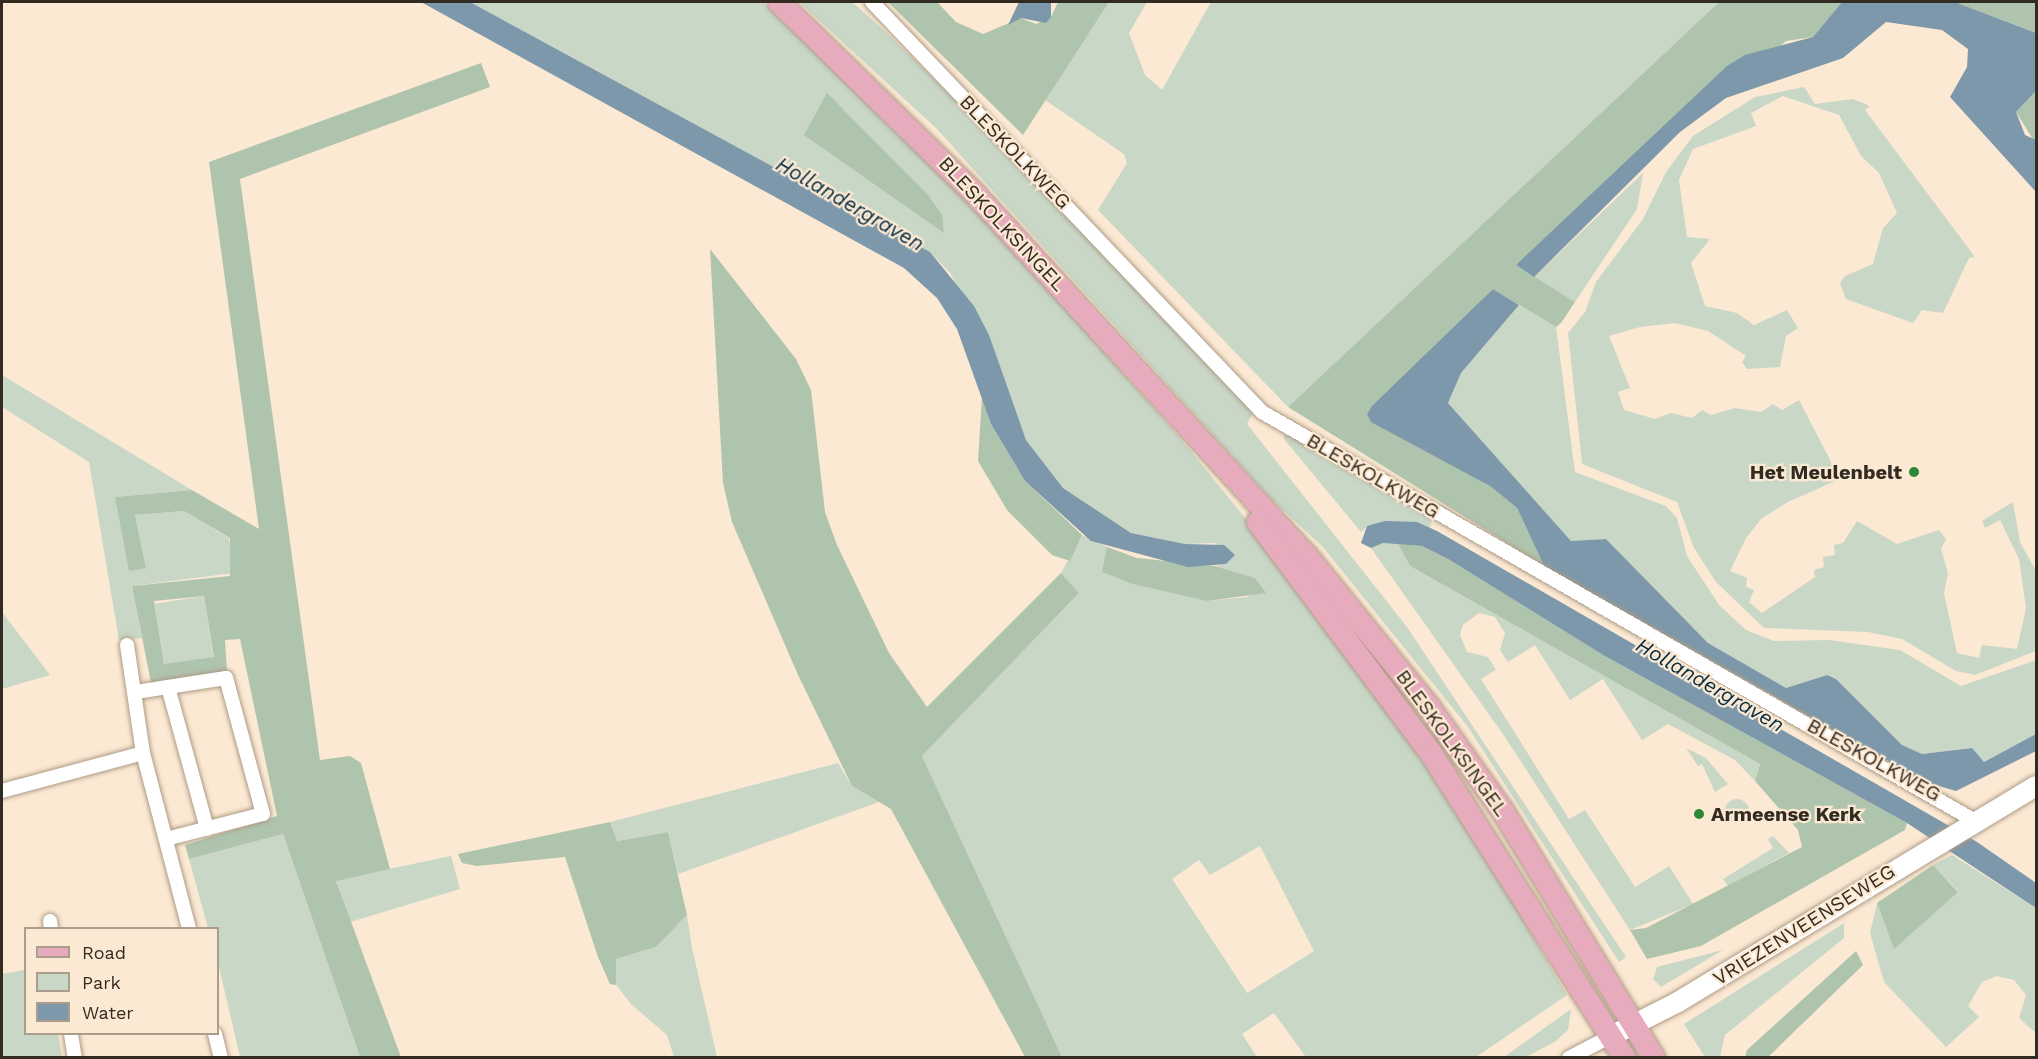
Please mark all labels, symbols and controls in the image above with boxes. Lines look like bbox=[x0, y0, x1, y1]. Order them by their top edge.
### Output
street label: BLESKOLKWEG bbox=[955, 90, 1075, 214]
water label: Hollandergraven bbox=[771, 151, 929, 257]
street label: BLESKOLKSINGEL bbox=[933, 152, 1071, 296]
street label: BLESKOLKWEG bbox=[1302, 428, 1444, 524]
place label: Het Meulenbelt bbox=[1750, 460, 1902, 484]
marker: Het Meulenbelt bbox=[1907, 465, 1921, 479]
water label: Hollandergraven bbox=[1631, 632, 1789, 738]
street label: BLESKOLKSINGEL bbox=[1391, 665, 1513, 821]
street label: BLESKOLKWEG bbox=[1803, 713, 1945, 807]
place label: Armeense Kerk bbox=[1711, 802, 1861, 826]
marker: Armeense Kerk bbox=[1692, 807, 1706, 821]
street label: VRIEZENVEENSEWEG bbox=[1709, 859, 1899, 991]
legend bbox=[24, 927, 219, 1035]
text: Road bbox=[82, 942, 126, 963]
text: Park bbox=[82, 972, 121, 993]
text: Water bbox=[82, 1002, 134, 1023]

